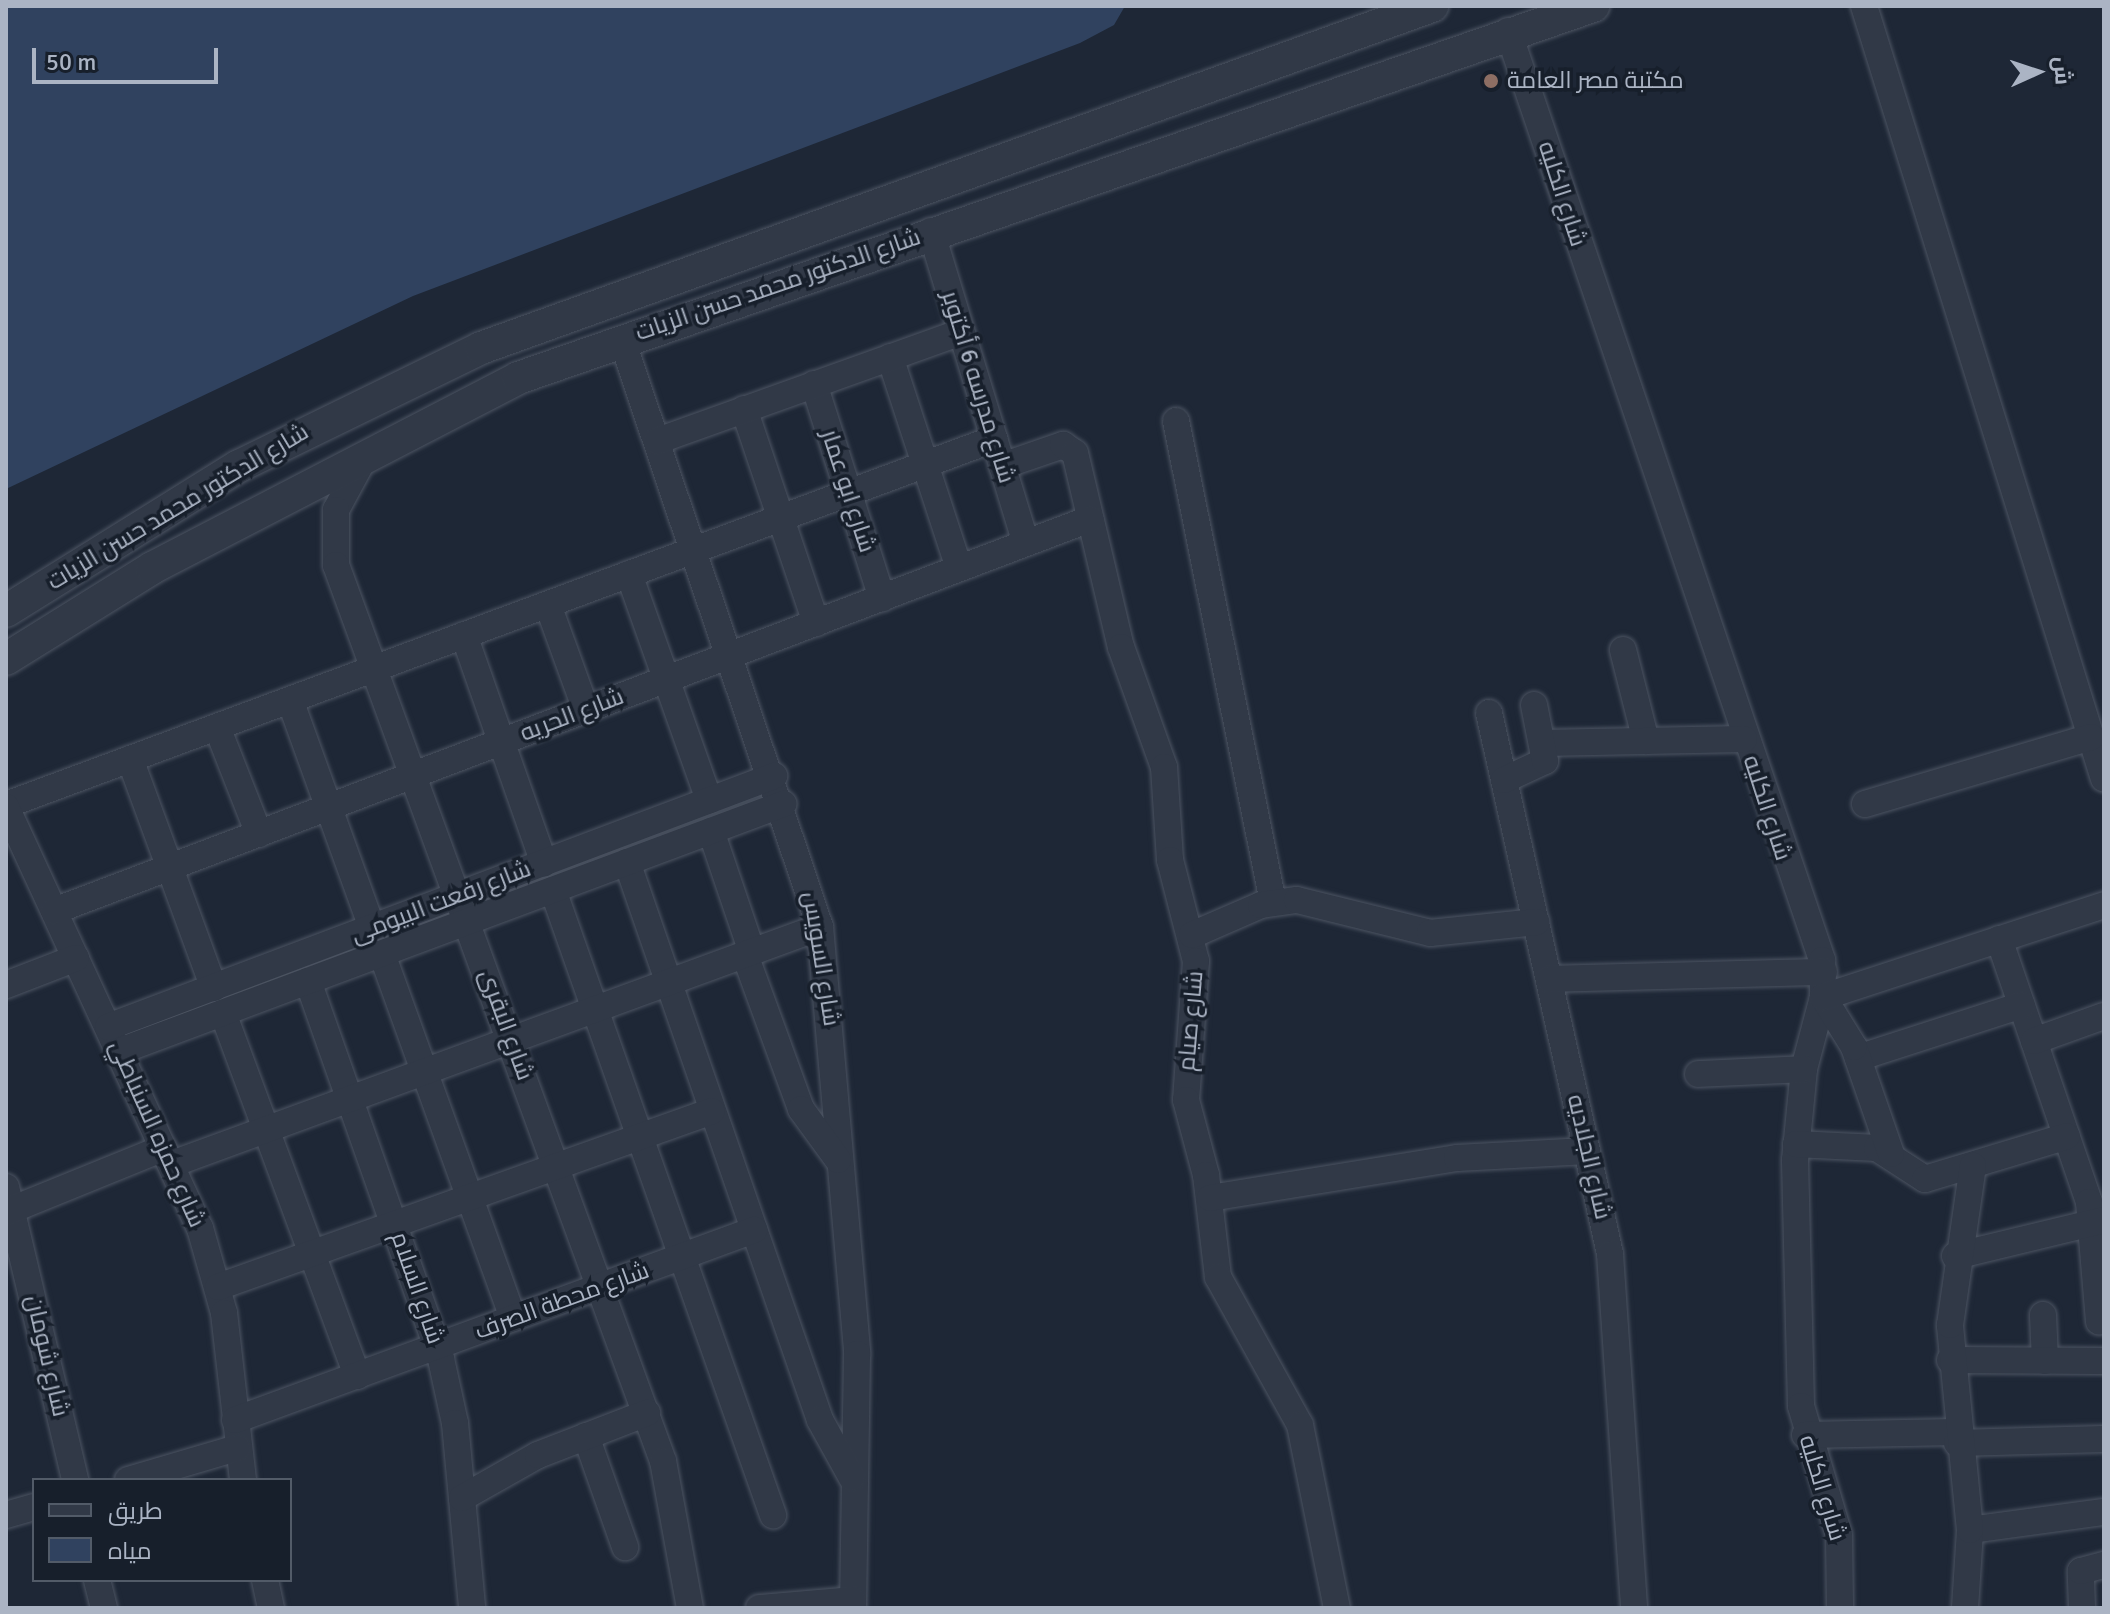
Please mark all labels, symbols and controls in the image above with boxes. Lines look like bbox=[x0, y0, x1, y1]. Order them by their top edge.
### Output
scale bar bbox=[36, 32, 222, 82]
north arrow bbox=[1998, 32, 2078, 112]
text: 50 m bbox=[46, 47, 96, 77]
text: ش bbox=[2048, 56, 2077, 86]
place label: مكتبة مصر العامة bbox=[1507, 67, 1684, 95]
marker: مكتبة مصر العامة bbox=[1482, 72, 1500, 90]
street label: شارع الكليه bbox=[1531, 138, 1593, 250]
street label: شارع الدكتور محمد حسن الزيات bbox=[632, 223, 924, 347]
street label: شارع مدرسه 6 أكتوبر bbox=[935, 287, 1021, 487]
street label: شارع الدكتور محمد حسن الزيات bbox=[42, 418, 314, 596]
street label: شارع ابو عمار bbox=[815, 426, 881, 556]
street label: شارع الحريه bbox=[516, 682, 628, 748]
street label: شارع الكليه bbox=[1736, 752, 1798, 864]
street label: شارع رفعت البيومى bbox=[347, 854, 535, 950]
street label: شارع السويس bbox=[796, 890, 846, 1028]
street label: شارع البقرى bbox=[473, 966, 539, 1084]
street label: شارع صيام bbox=[1172, 970, 1210, 1072]
street label: شارع حمزه السنباطي bbox=[103, 1036, 211, 1232]
street label: شارع الجلاديه bbox=[1561, 1092, 1617, 1222]
street label: شارع السلام bbox=[384, 1228, 450, 1348]
street label: شارع محطة الصرف bbox=[471, 1256, 653, 1346]
street label: شارع شومان bbox=[19, 1292, 75, 1420]
street label: شارع الكليه bbox=[1792, 1432, 1852, 1544]
legend bbox=[32, 1478, 292, 1582]
text: طريق bbox=[108, 1496, 163, 1526]
text: مياه bbox=[108, 1536, 152, 1566]

